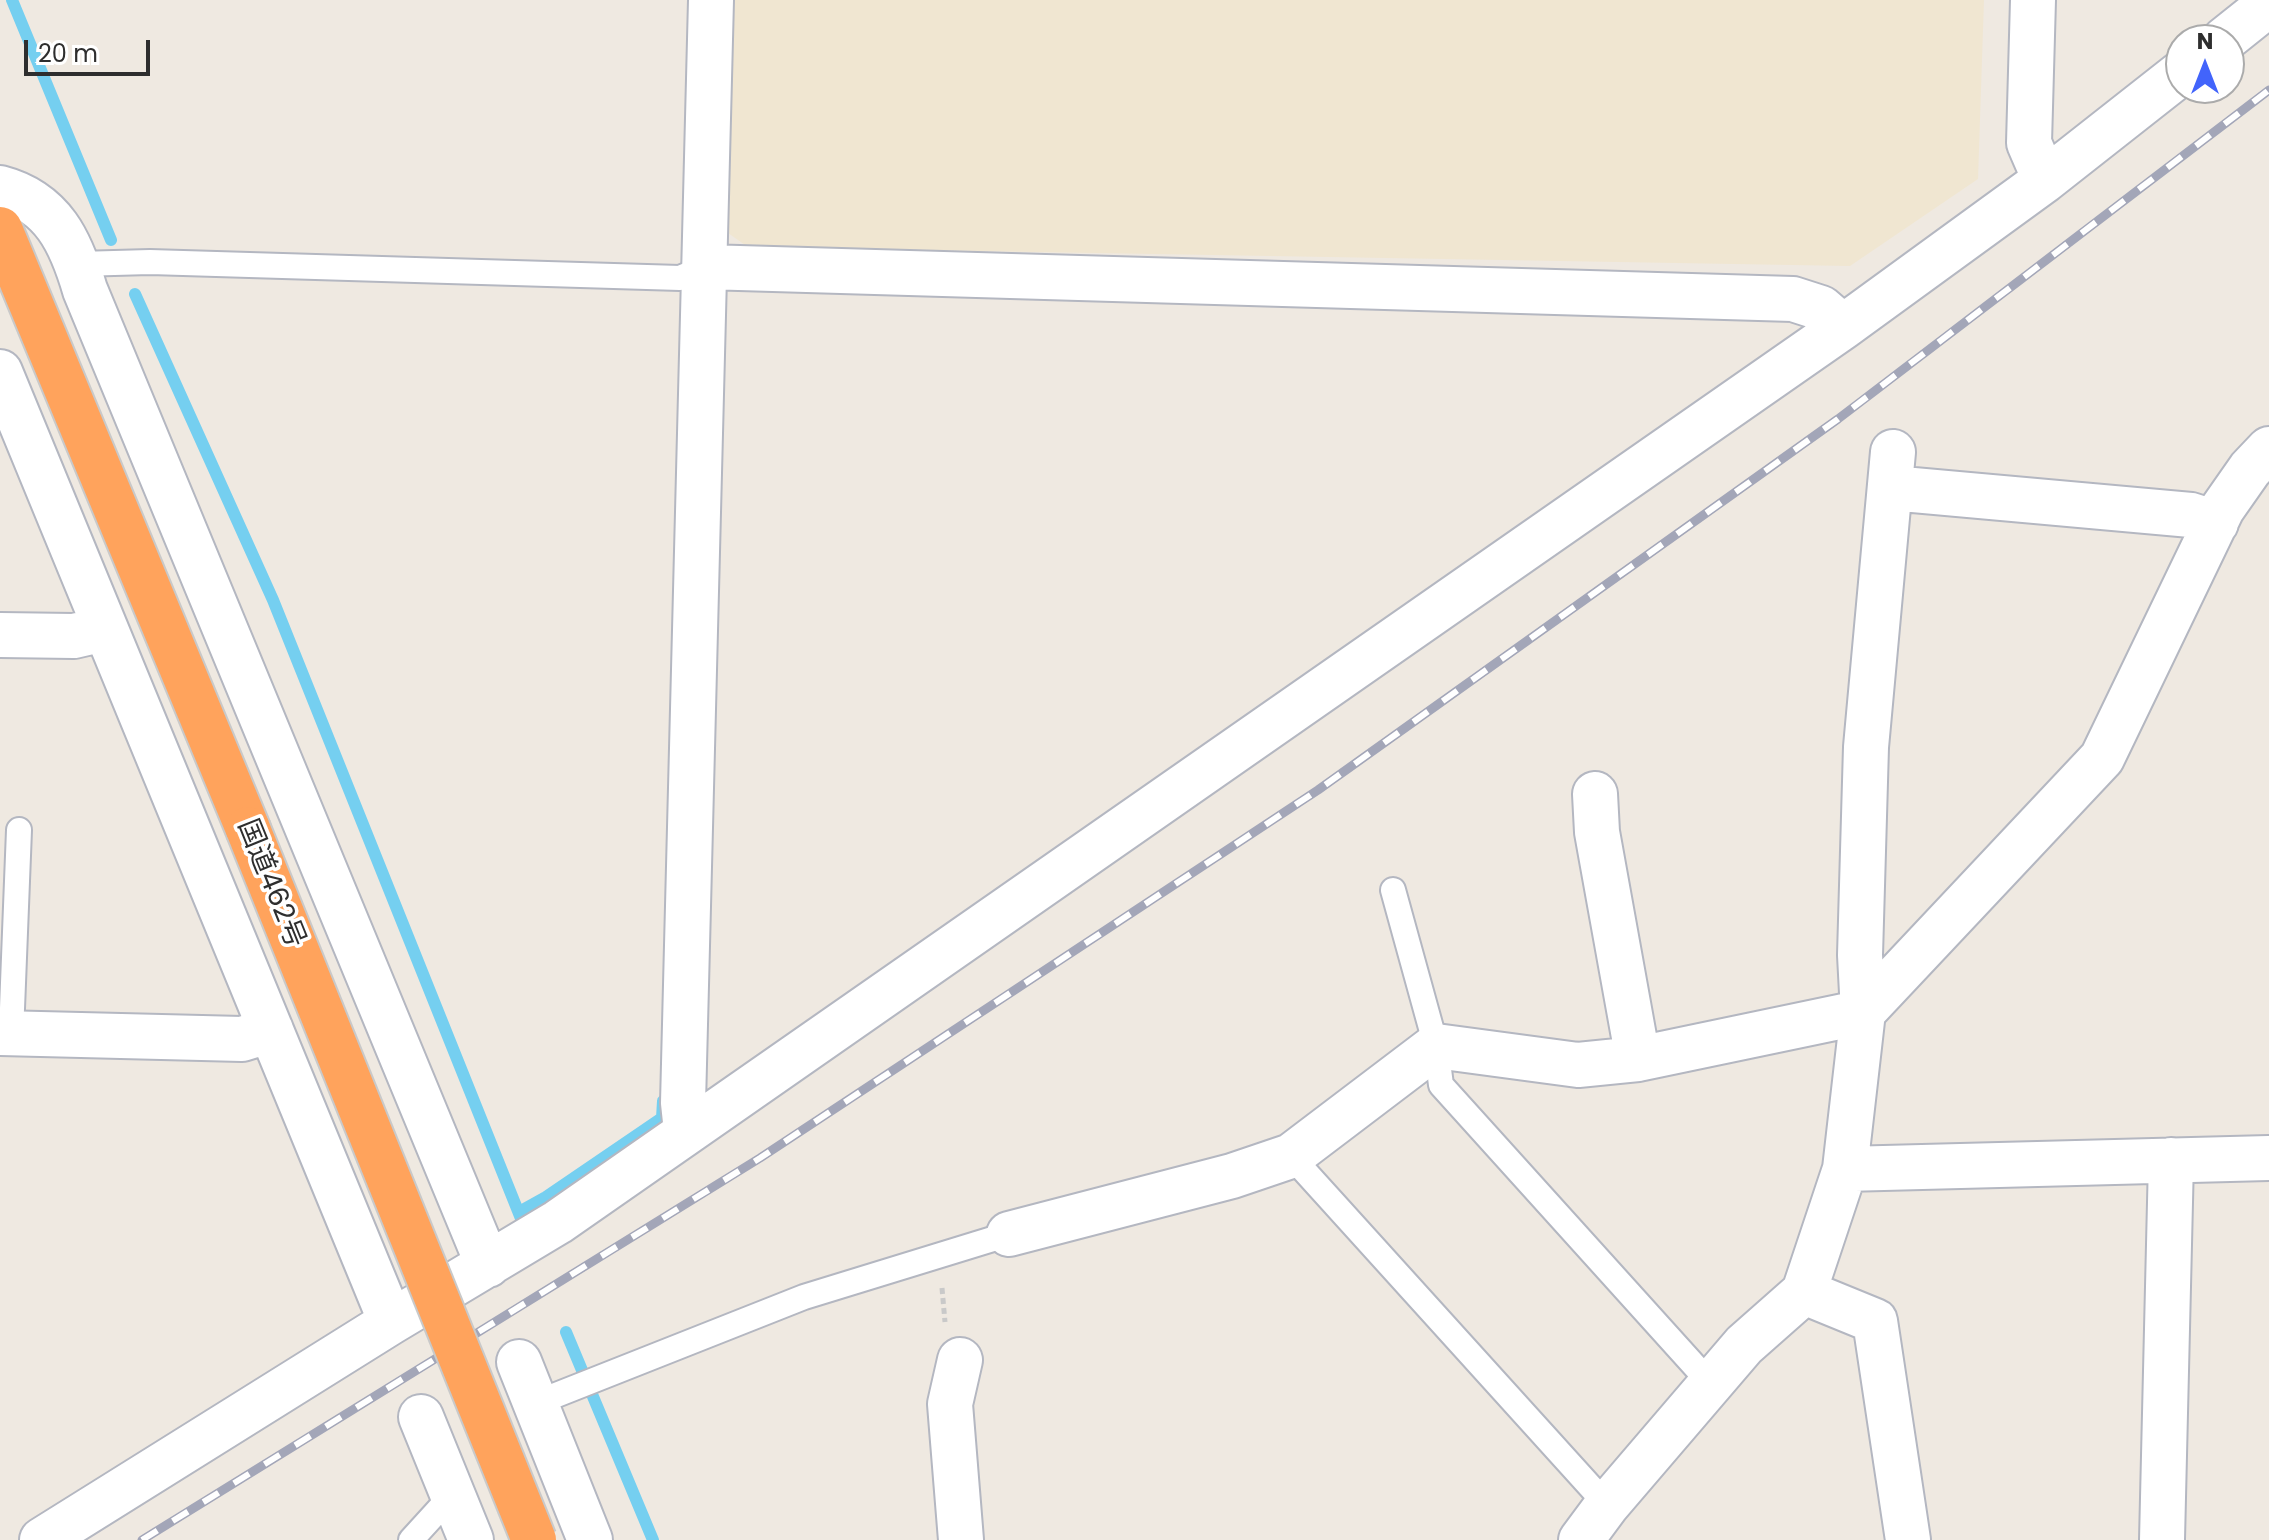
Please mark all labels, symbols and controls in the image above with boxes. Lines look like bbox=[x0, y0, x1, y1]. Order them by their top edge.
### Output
scale bar bbox=[28, 24, 154, 74]
north arrow bbox=[2165, 24, 2245, 104]
text: N bbox=[2197, 26, 2213, 57]
text: 20 m bbox=[38, 37, 98, 70]
street label: 国道462号 bbox=[229, 815, 311, 953]

